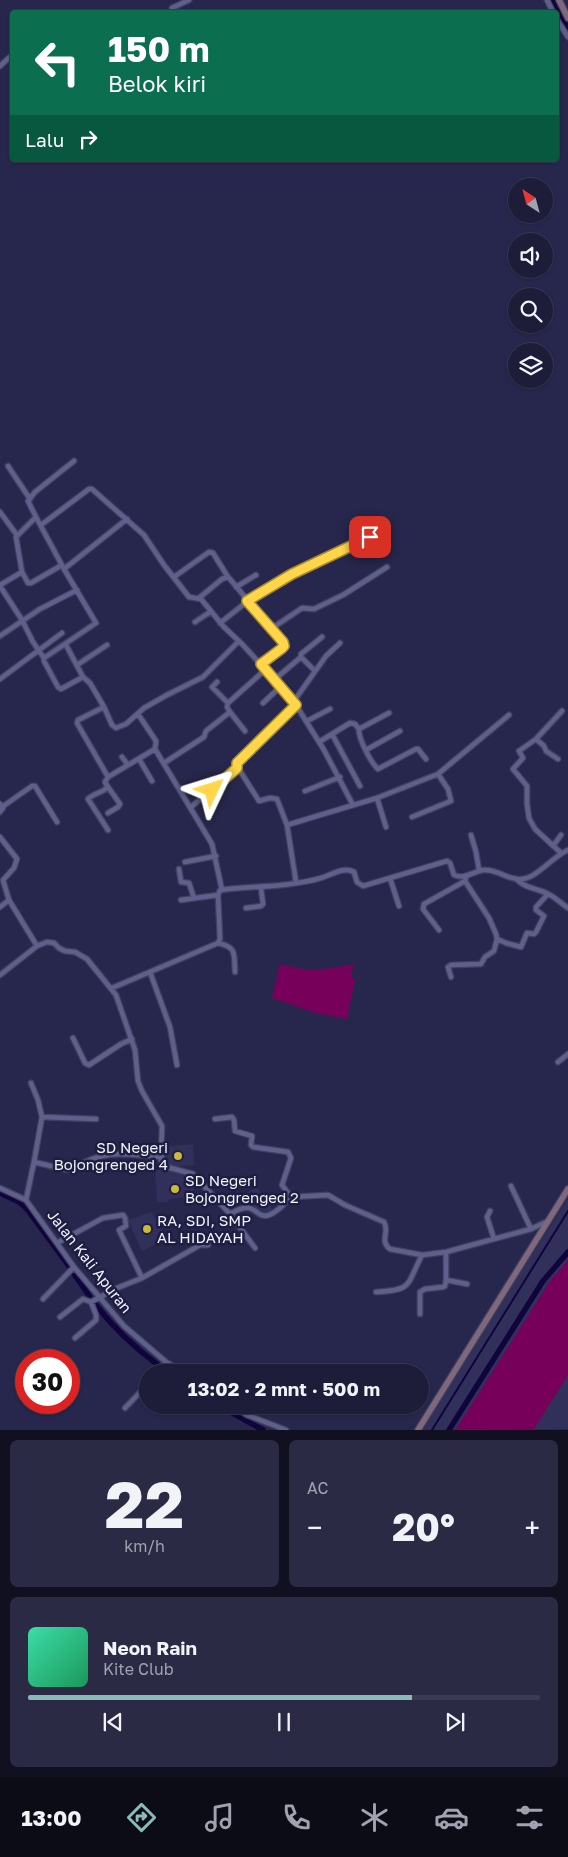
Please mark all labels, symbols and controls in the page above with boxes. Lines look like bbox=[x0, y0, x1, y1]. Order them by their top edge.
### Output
text: 150 m bbox=[108, 28, 210, 70]
icon: left bbox=[25, 30, 90, 95]
text: Belok kiri bbox=[108, 70, 206, 97]
icon: right bbox=[74, 125, 102, 153]
text: Lalu bbox=[25, 128, 64, 151]
north arrow bbox=[508, 178, 552, 222]
map controls bbox=[508, 178, 553, 388]
button: sound bbox=[508, 233, 553, 278]
button: search bbox=[508, 288, 553, 333]
button: layers bbox=[508, 343, 553, 388]
pin bbox=[349, 516, 391, 558]
icon: arrive bbox=[356, 523, 384, 551]
position arrow bbox=[185, 763, 237, 815]
place label: SD Negeri Bojongrenged 4 bbox=[54, 1138, 168, 1173]
marker: SD Negeri Bojongrenged 4 bbox=[172, 1150, 184, 1162]
place label: SD Negeri Bojongrenged 2 bbox=[185, 1171, 299, 1206]
marker: SD Negeri Bojongrenged 2 bbox=[169, 1183, 181, 1195]
street label: Jalan Kali Apuran bbox=[44, 1206, 136, 1316]
place label: RA, SDI, SMP AL HIDAYAH bbox=[157, 1211, 251, 1246]
marker: RA, SDI, SMP AL HIDAYAH bbox=[141, 1223, 153, 1235]
speed limit sign: 30 bbox=[15, 1349, 80, 1414]
text: 13:02 · 2 mnt · 500 m bbox=[188, 1377, 380, 1400]
text: 22 bbox=[105, 1464, 184, 1542]
text: AC bbox=[307, 1478, 328, 1498]
text: 20° bbox=[392, 1504, 455, 1549]
text: − bbox=[307, 1511, 322, 1544]
text: + bbox=[525, 1511, 540, 1544]
text: km/h bbox=[124, 1536, 165, 1556]
text: Neon Rain bbox=[103, 1636, 197, 1659]
text: Kite Club bbox=[103, 1659, 174, 1679]
icon: previous bbox=[99, 1708, 127, 1736]
icon: pause bbox=[270, 1708, 298, 1736]
icon: next bbox=[441, 1708, 469, 1736]
icon: directions bbox=[124, 1800, 159, 1835]
icon: music bbox=[202, 1800, 237, 1835]
icon: phone bbox=[279, 1800, 314, 1835]
icon: climate bbox=[357, 1800, 392, 1835]
icon: car bbox=[434, 1800, 469, 1835]
icon: filters bbox=[512, 1800, 547, 1835]
text: 13:00 bbox=[21, 1804, 82, 1831]

